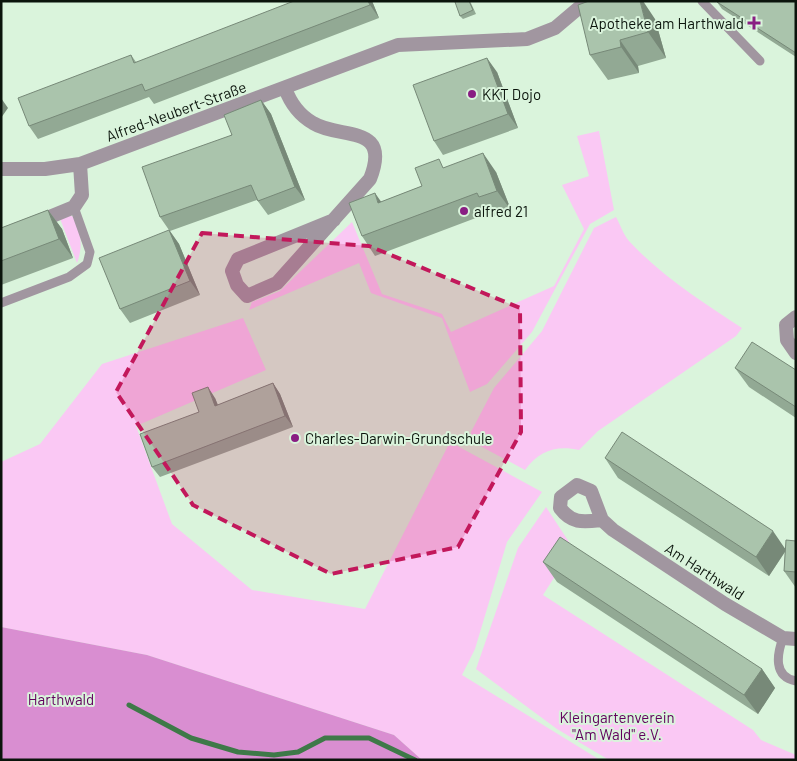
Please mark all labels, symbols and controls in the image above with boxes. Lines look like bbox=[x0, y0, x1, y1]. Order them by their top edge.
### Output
place label: Apotheke am Harthwald bbox=[589, 14, 744, 32]
marker: Apotheke am Harthwald bbox=[748, 17, 760, 29]
street label: Alfred-Neubert-Straße bbox=[103, 77, 249, 145]
place label: KKT Dojo bbox=[482, 85, 541, 103]
marker: KKT Dojo bbox=[466, 88, 478, 100]
place label: alfred 21 bbox=[474, 202, 528, 220]
marker: alfred 21 bbox=[458, 205, 470, 217]
place label: Charles-Darwin-Grundschule bbox=[305, 429, 492, 447]
marker: Charles-Darwin-Grundschule bbox=[289, 432, 301, 444]
street label: Am Harthwald bbox=[662, 539, 748, 603]
park label: Harthwald bbox=[28, 690, 94, 708]
park label: Kleingartenverein "Am Wald" e.V. bbox=[559, 708, 675, 743]

